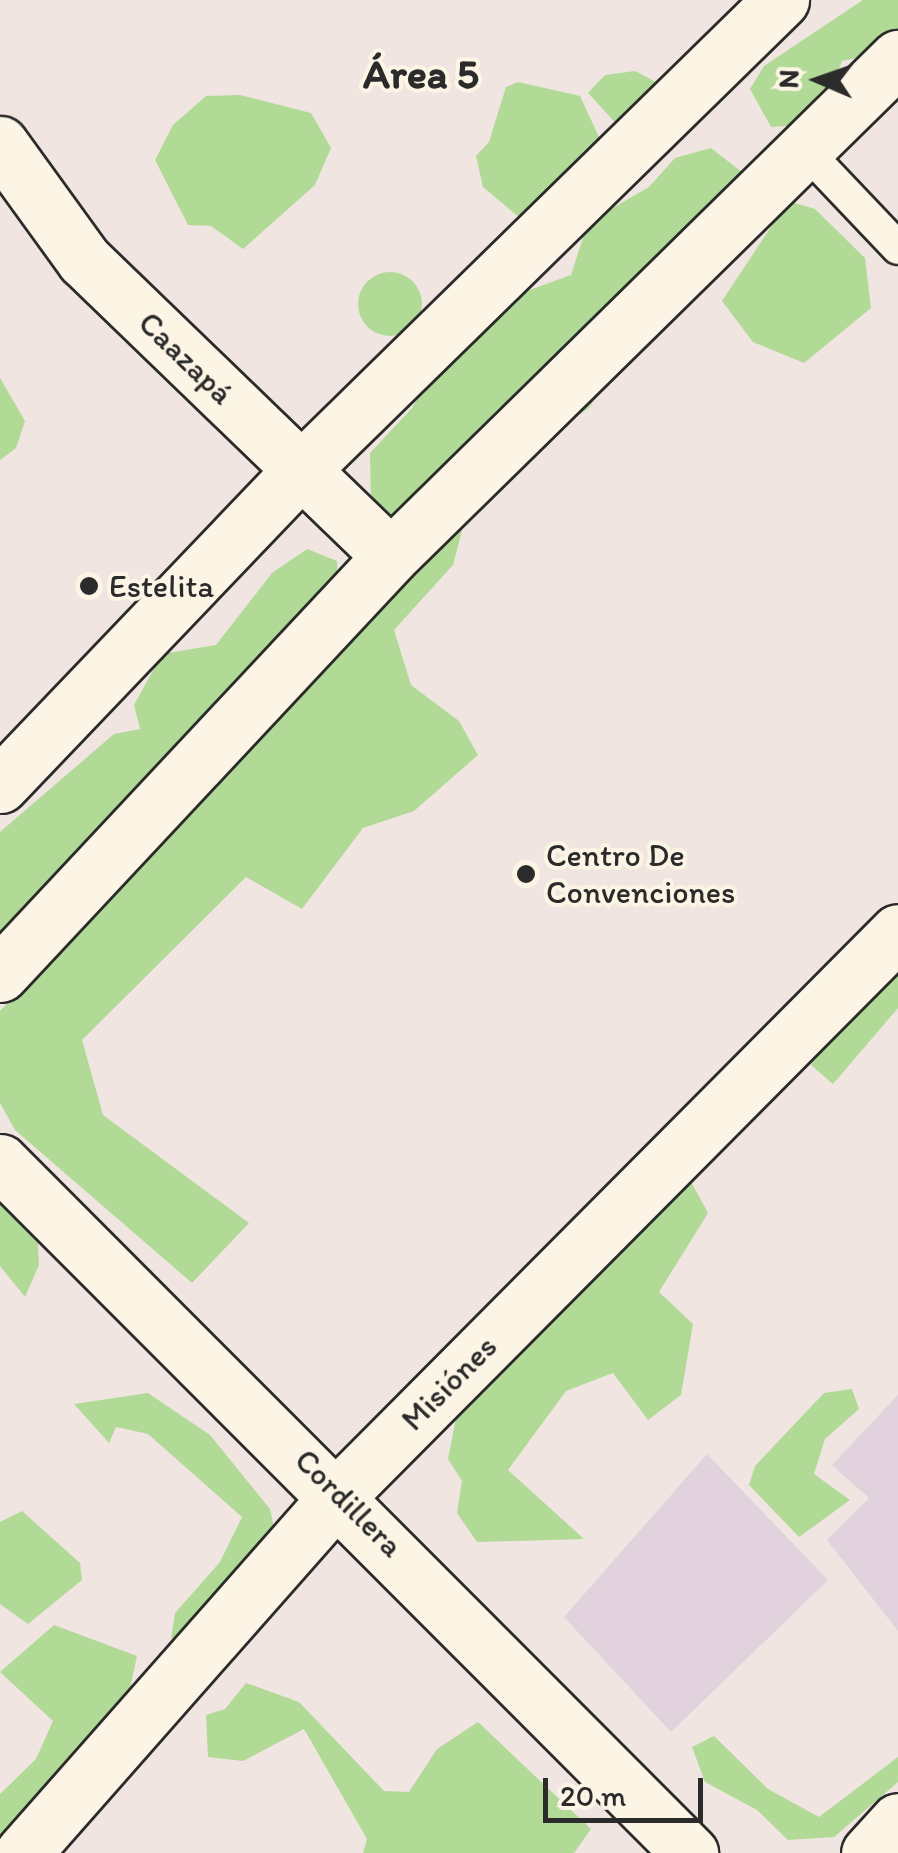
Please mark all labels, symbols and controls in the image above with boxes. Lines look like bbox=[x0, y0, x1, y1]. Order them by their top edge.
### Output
north arrow bbox=[768, 30, 868, 130]
district label: Área 5 bbox=[363, 49, 479, 99]
text: N bbox=[771, 69, 805, 89]
street label: Caazapá bbox=[131, 304, 241, 412]
place label: Estelita bbox=[109, 567, 214, 605]
marker: Estelita bbox=[78, 575, 100, 597]
place label: Centro De Convenciones bbox=[546, 837, 735, 912]
marker: Centro De Convenciones bbox=[515, 863, 537, 885]
street label: Misiónes bbox=[393, 1327, 505, 1439]
street label: Cordillera bbox=[287, 1441, 411, 1565]
scale bar bbox=[548, 1758, 708, 1820]
text: 20 m bbox=[560, 1777, 626, 1814]

